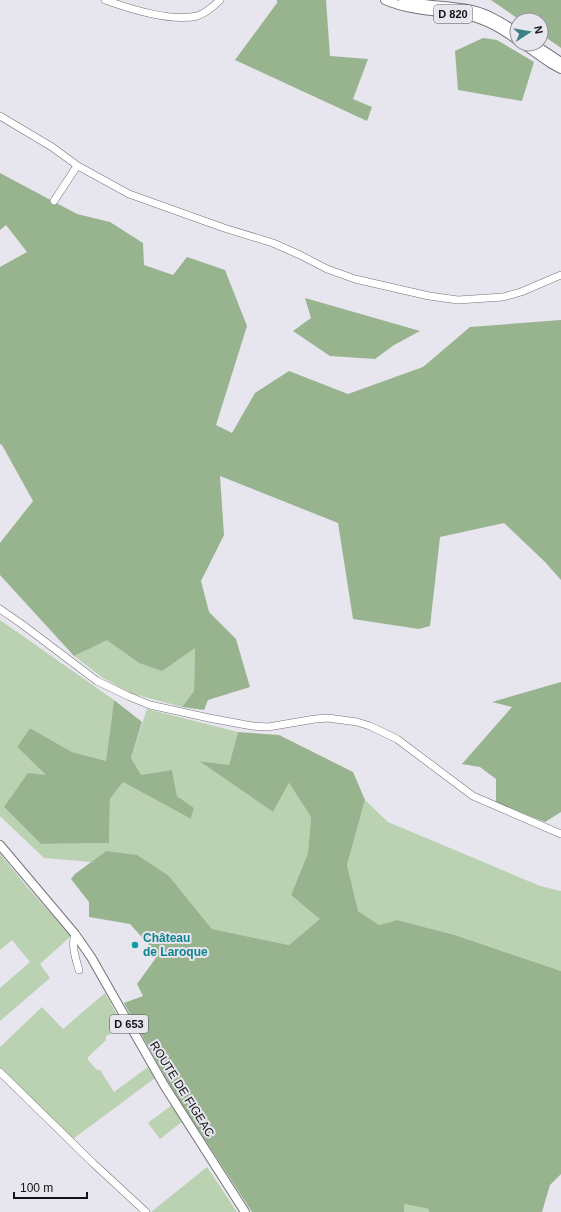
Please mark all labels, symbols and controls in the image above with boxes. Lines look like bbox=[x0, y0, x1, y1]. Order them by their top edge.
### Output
road number: D 820 bbox=[434, 5, 472, 23]
north arrow bbox=[509, 12, 549, 52]
text: N bbox=[532, 25, 545, 35]
place label: Château de Laroque bbox=[143, 931, 208, 959]
marker: Château de Laroque bbox=[130, 940, 140, 950]
road number: D 653 bbox=[110, 1015, 148, 1033]
street label: ROUTE DE FIGEAC bbox=[147, 1039, 217, 1140]
scale bar bbox=[14, 1174, 87, 1200]
text: 100 m bbox=[20, 1181, 53, 1195]

